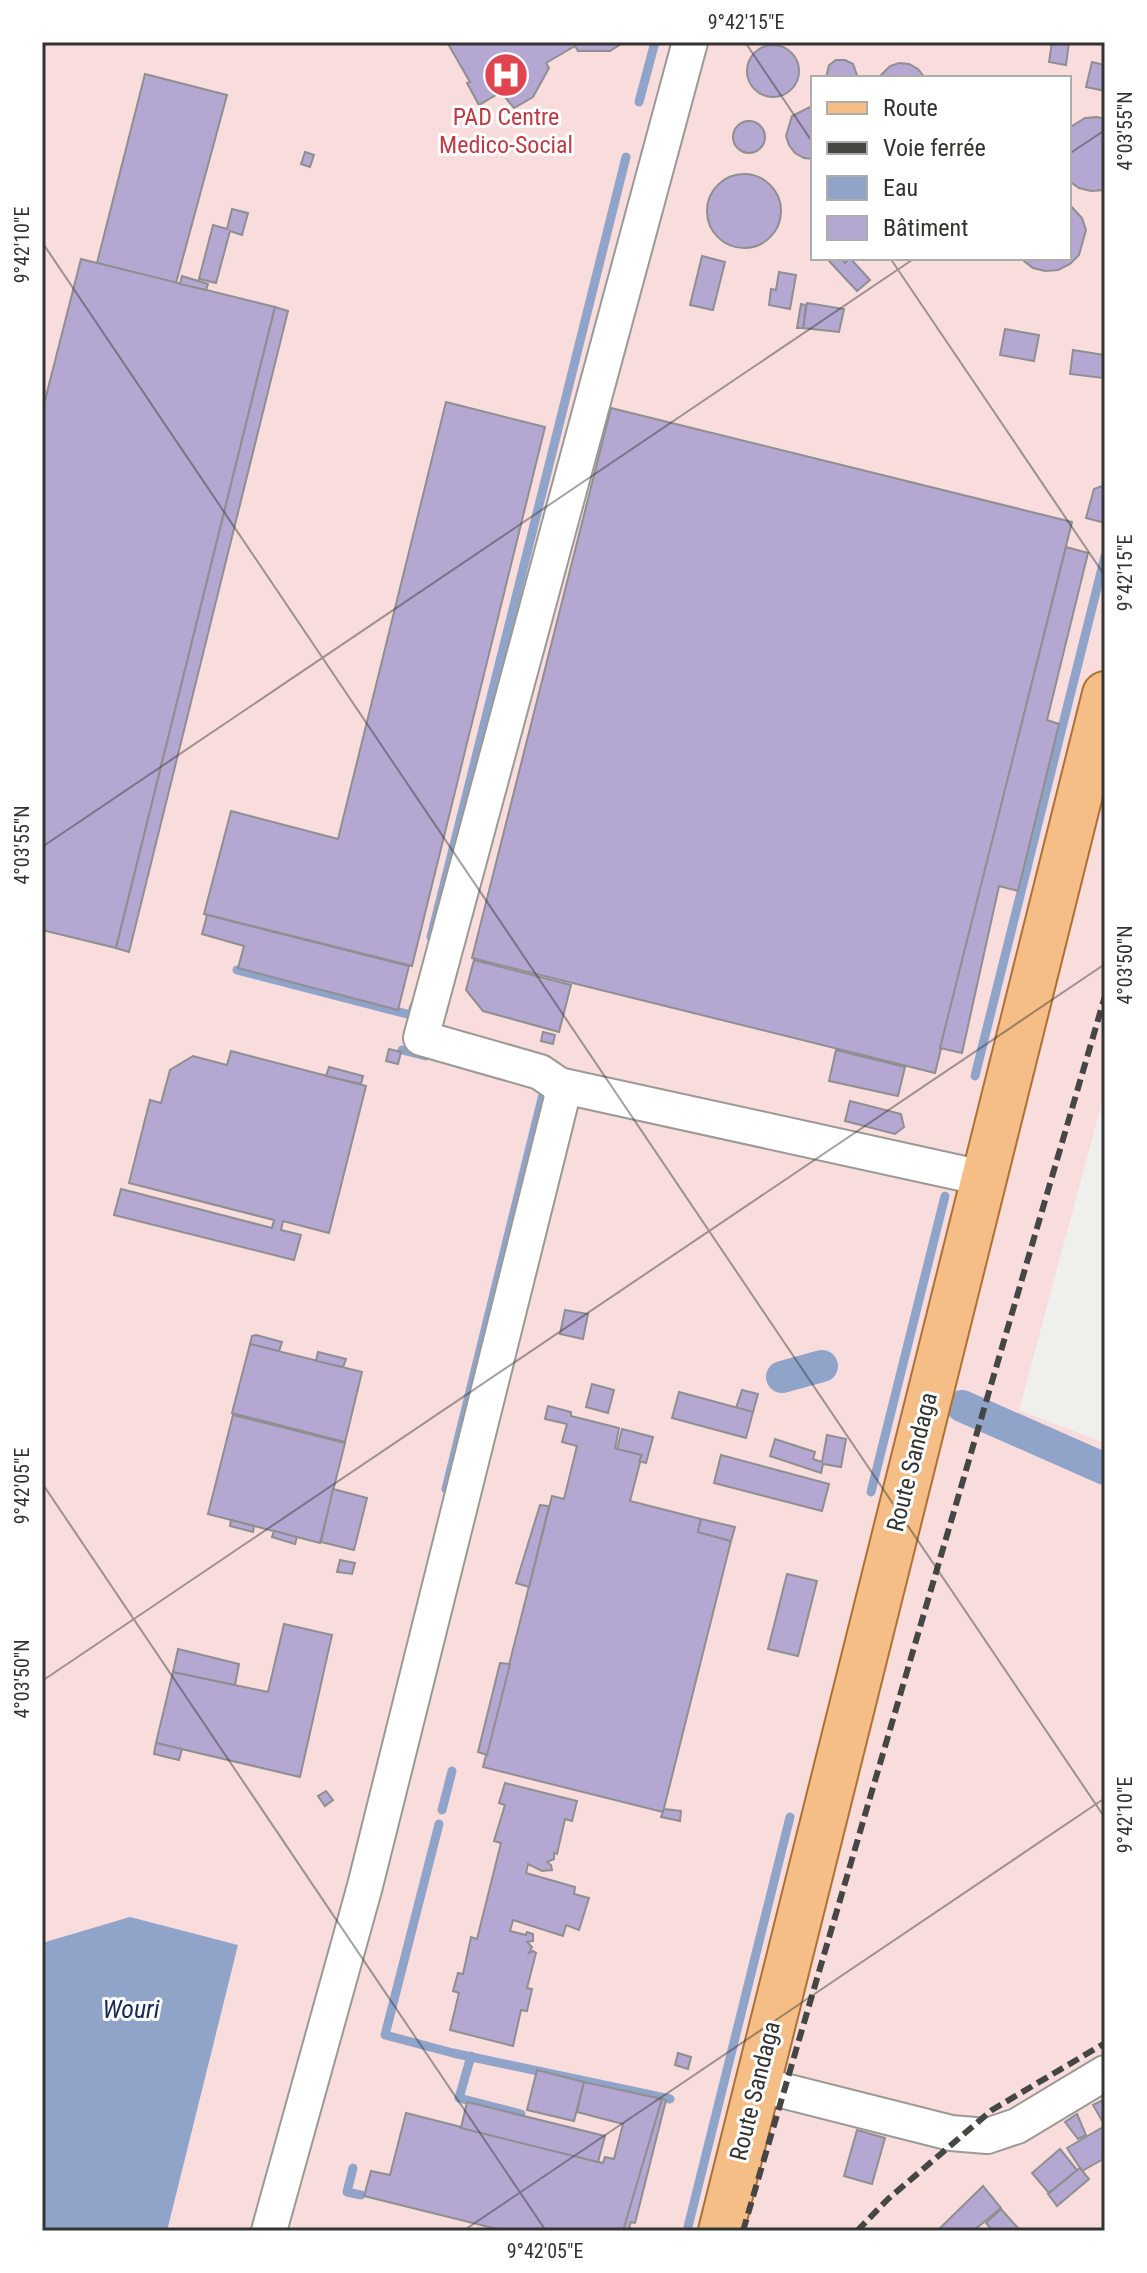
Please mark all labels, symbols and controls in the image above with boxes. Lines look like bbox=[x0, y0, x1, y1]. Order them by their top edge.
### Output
text: 9°42'15"E bbox=[708, 10, 784, 34]
hospital icon: PAD Centre Medico-Social bbox=[482, 51, 530, 99]
legend bbox=[811, 76, 1071, 260]
text: 4°03'55"N bbox=[1113, 91, 1137, 171]
text: Route bbox=[883, 94, 938, 122]
place label: PAD Centre Medico-Social bbox=[439, 103, 573, 159]
text: Voie ferrée bbox=[883, 134, 986, 162]
text: Eau bbox=[883, 174, 918, 202]
text: 9°42'10"E bbox=[10, 207, 34, 283]
text: Bâtiment bbox=[883, 214, 968, 242]
text: 9°42'15"E bbox=[1113, 535, 1137, 611]
text: 4°03'55"N bbox=[10, 805, 34, 885]
text: 4°03'50"N bbox=[1113, 925, 1137, 1005]
street label: Route Sandaga bbox=[881, 1389, 943, 1535]
text: 9°42'05"E bbox=[10, 1448, 34, 1524]
text: 4°03'50"N bbox=[10, 1639, 34, 1719]
text: 9°42'10"E bbox=[1113, 1777, 1137, 1853]
water label: Wouri bbox=[102, 1994, 160, 2024]
street label: Route Sandaga bbox=[724, 2018, 786, 2164]
text: 9°42'05"E bbox=[507, 2239, 583, 2263]

